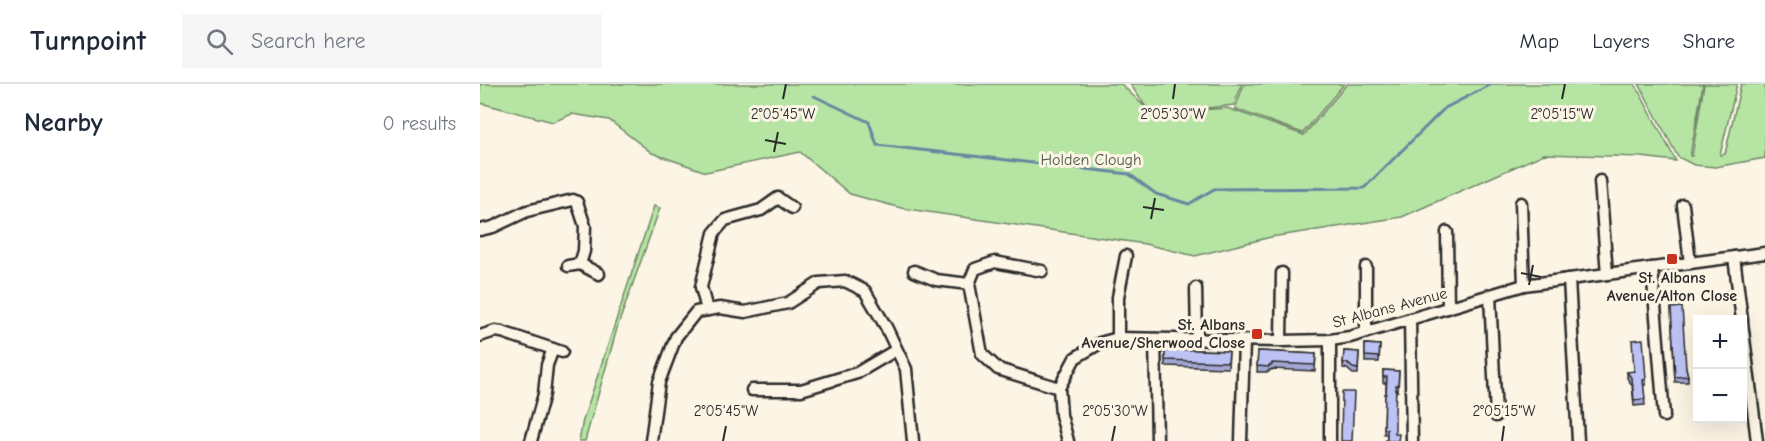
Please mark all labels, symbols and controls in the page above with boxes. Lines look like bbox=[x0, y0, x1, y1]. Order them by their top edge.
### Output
search box bbox=[182, 14, 602, 68]
text: Turnpoint bbox=[30, 25, 146, 57]
icon: search bbox=[203, 25, 236, 58]
text: Search here bbox=[251, 28, 365, 54]
text: Map bbox=[1520, 29, 1559, 53]
text: Layers bbox=[1592, 29, 1650, 53]
text: Share bbox=[1683, 29, 1735, 53]
text: 2°05'45"W bbox=[751, 105, 815, 123]
text: 2°05'30"W bbox=[1140, 105, 1206, 123]
text: 2°05'15"W bbox=[1531, 105, 1593, 123]
text: Nearby bbox=[24, 108, 103, 138]
text: 0 results bbox=[383, 112, 456, 135]
park label: Holden Clough bbox=[1040, 151, 1142, 169]
marker: St. Albans Avenue/Alton Close bbox=[1665, 252, 1679, 266]
place label: St. Albans Avenue/Alton Close bbox=[1607, 269, 1737, 305]
street label: St Albans Avenue bbox=[1331, 284, 1449, 332]
map controls bbox=[1693, 315, 1747, 423]
button: + bbox=[1693, 315, 1747, 369]
place label: St. Albans Avenue/Sherwood Close bbox=[1082, 316, 1245, 352]
marker: St. Albans Avenue/Sherwood Close bbox=[1250, 327, 1264, 341]
button: − bbox=[1693, 369, 1747, 423]
text: 2°05'45"W bbox=[694, 402, 758, 420]
text: 2°05'30"W bbox=[1082, 402, 1148, 420]
text: 2°05'15"W bbox=[1473, 402, 1535, 420]

